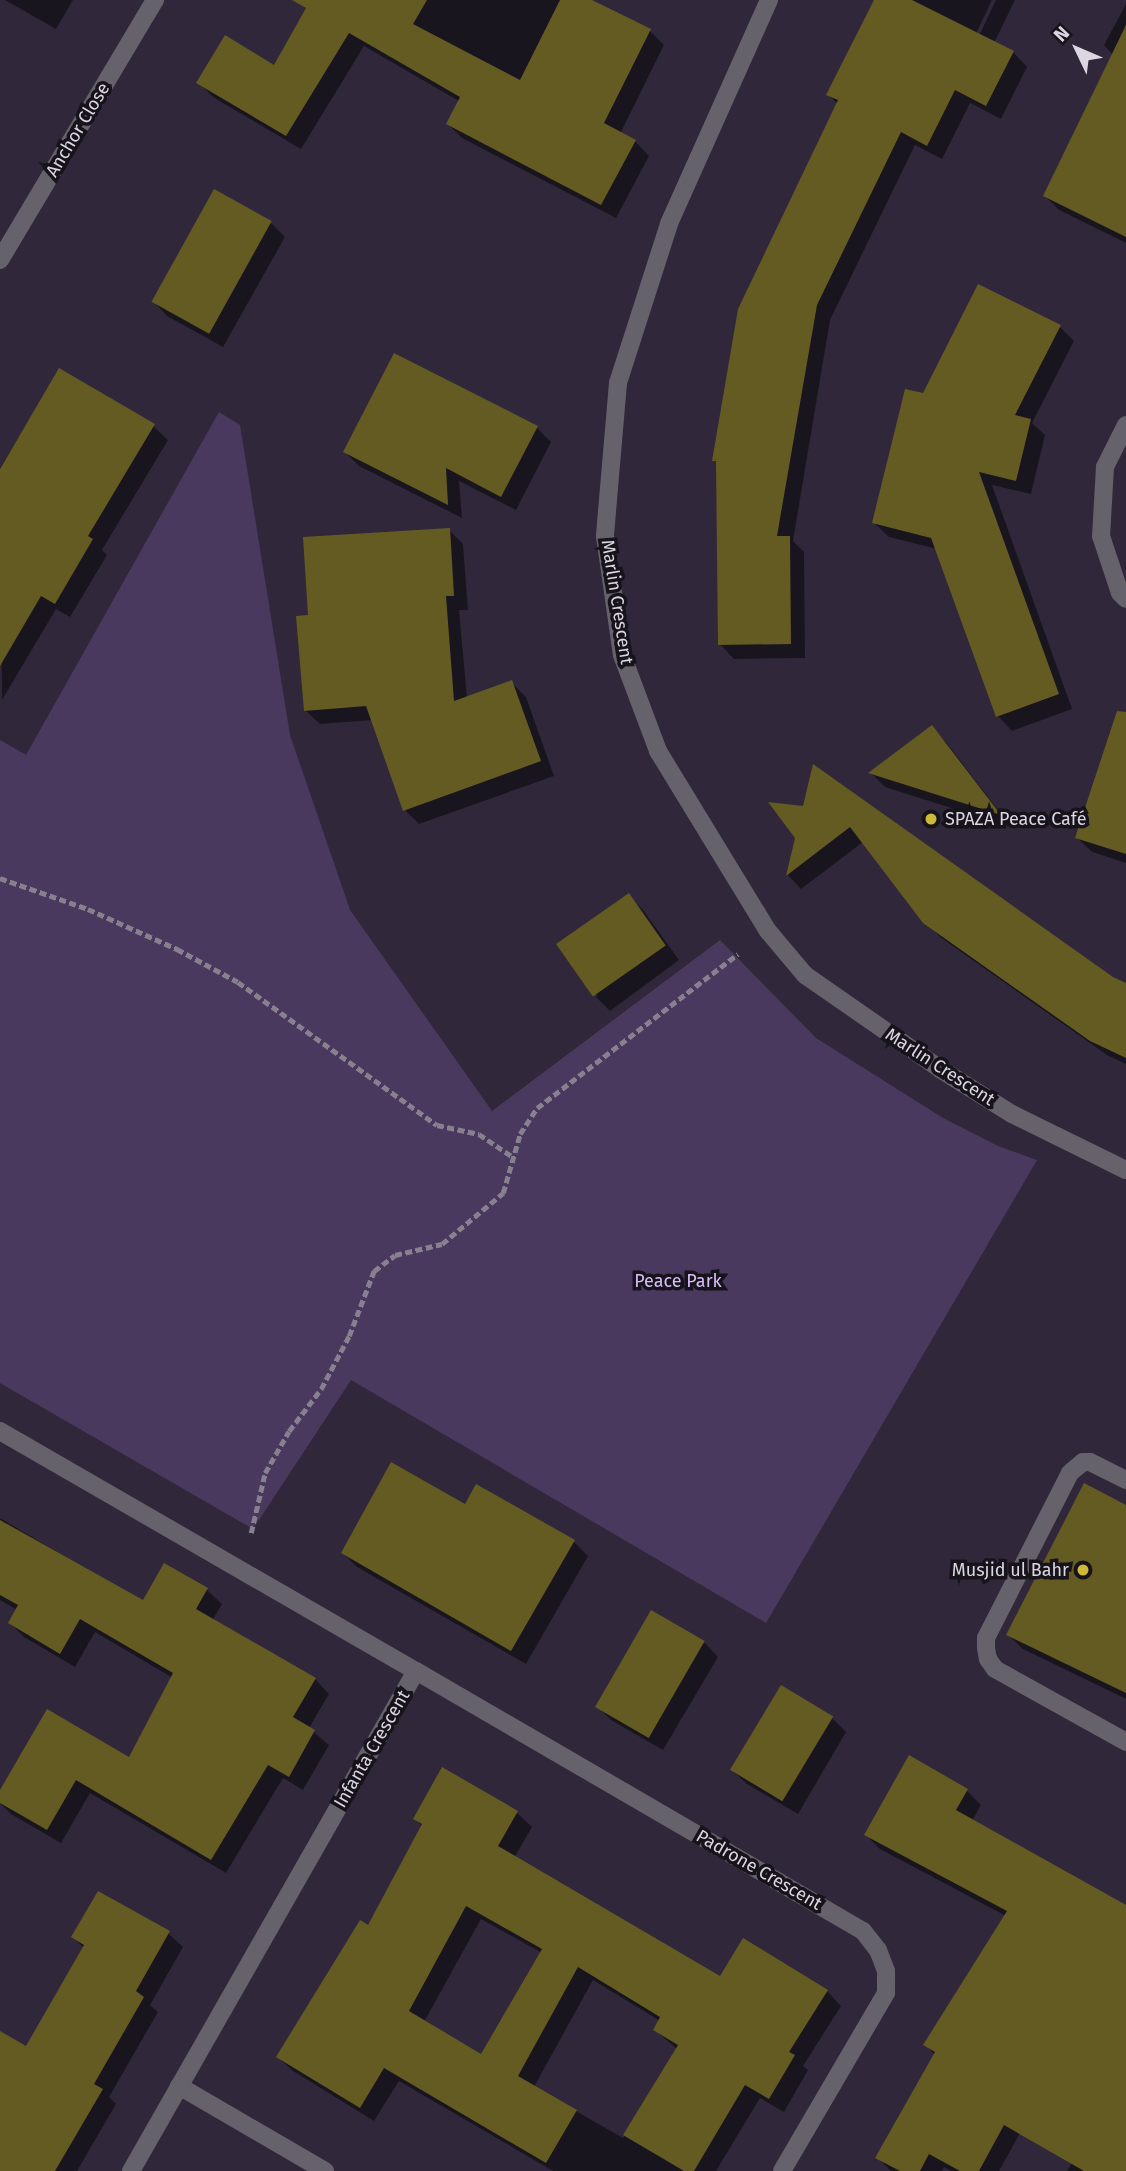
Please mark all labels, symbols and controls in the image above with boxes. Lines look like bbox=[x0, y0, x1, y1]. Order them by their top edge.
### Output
north arrow bbox=[1042, 14, 1112, 84]
text: N bbox=[1049, 22, 1074, 47]
street label: Anchor Close bbox=[41, 79, 115, 181]
street label: Marlin Crescent bbox=[596, 538, 638, 666]
place label: SPAZA Peace Café bbox=[945, 808, 1086, 830]
marker: SPAZA Peace Café bbox=[923, 811, 939, 827]
street label: Marlin Crescent bbox=[881, 1024, 999, 1110]
park label: Peace Park bbox=[634, 1270, 722, 1292]
place label: Musjid ul Bahr bbox=[952, 1559, 1069, 1581]
marker: Musjid ul Bahr bbox=[1075, 1562, 1091, 1578]
street label: Infanta Crescent bbox=[330, 1686, 414, 1812]
street label: Padrone Crescent bbox=[692, 1825, 826, 1915]

